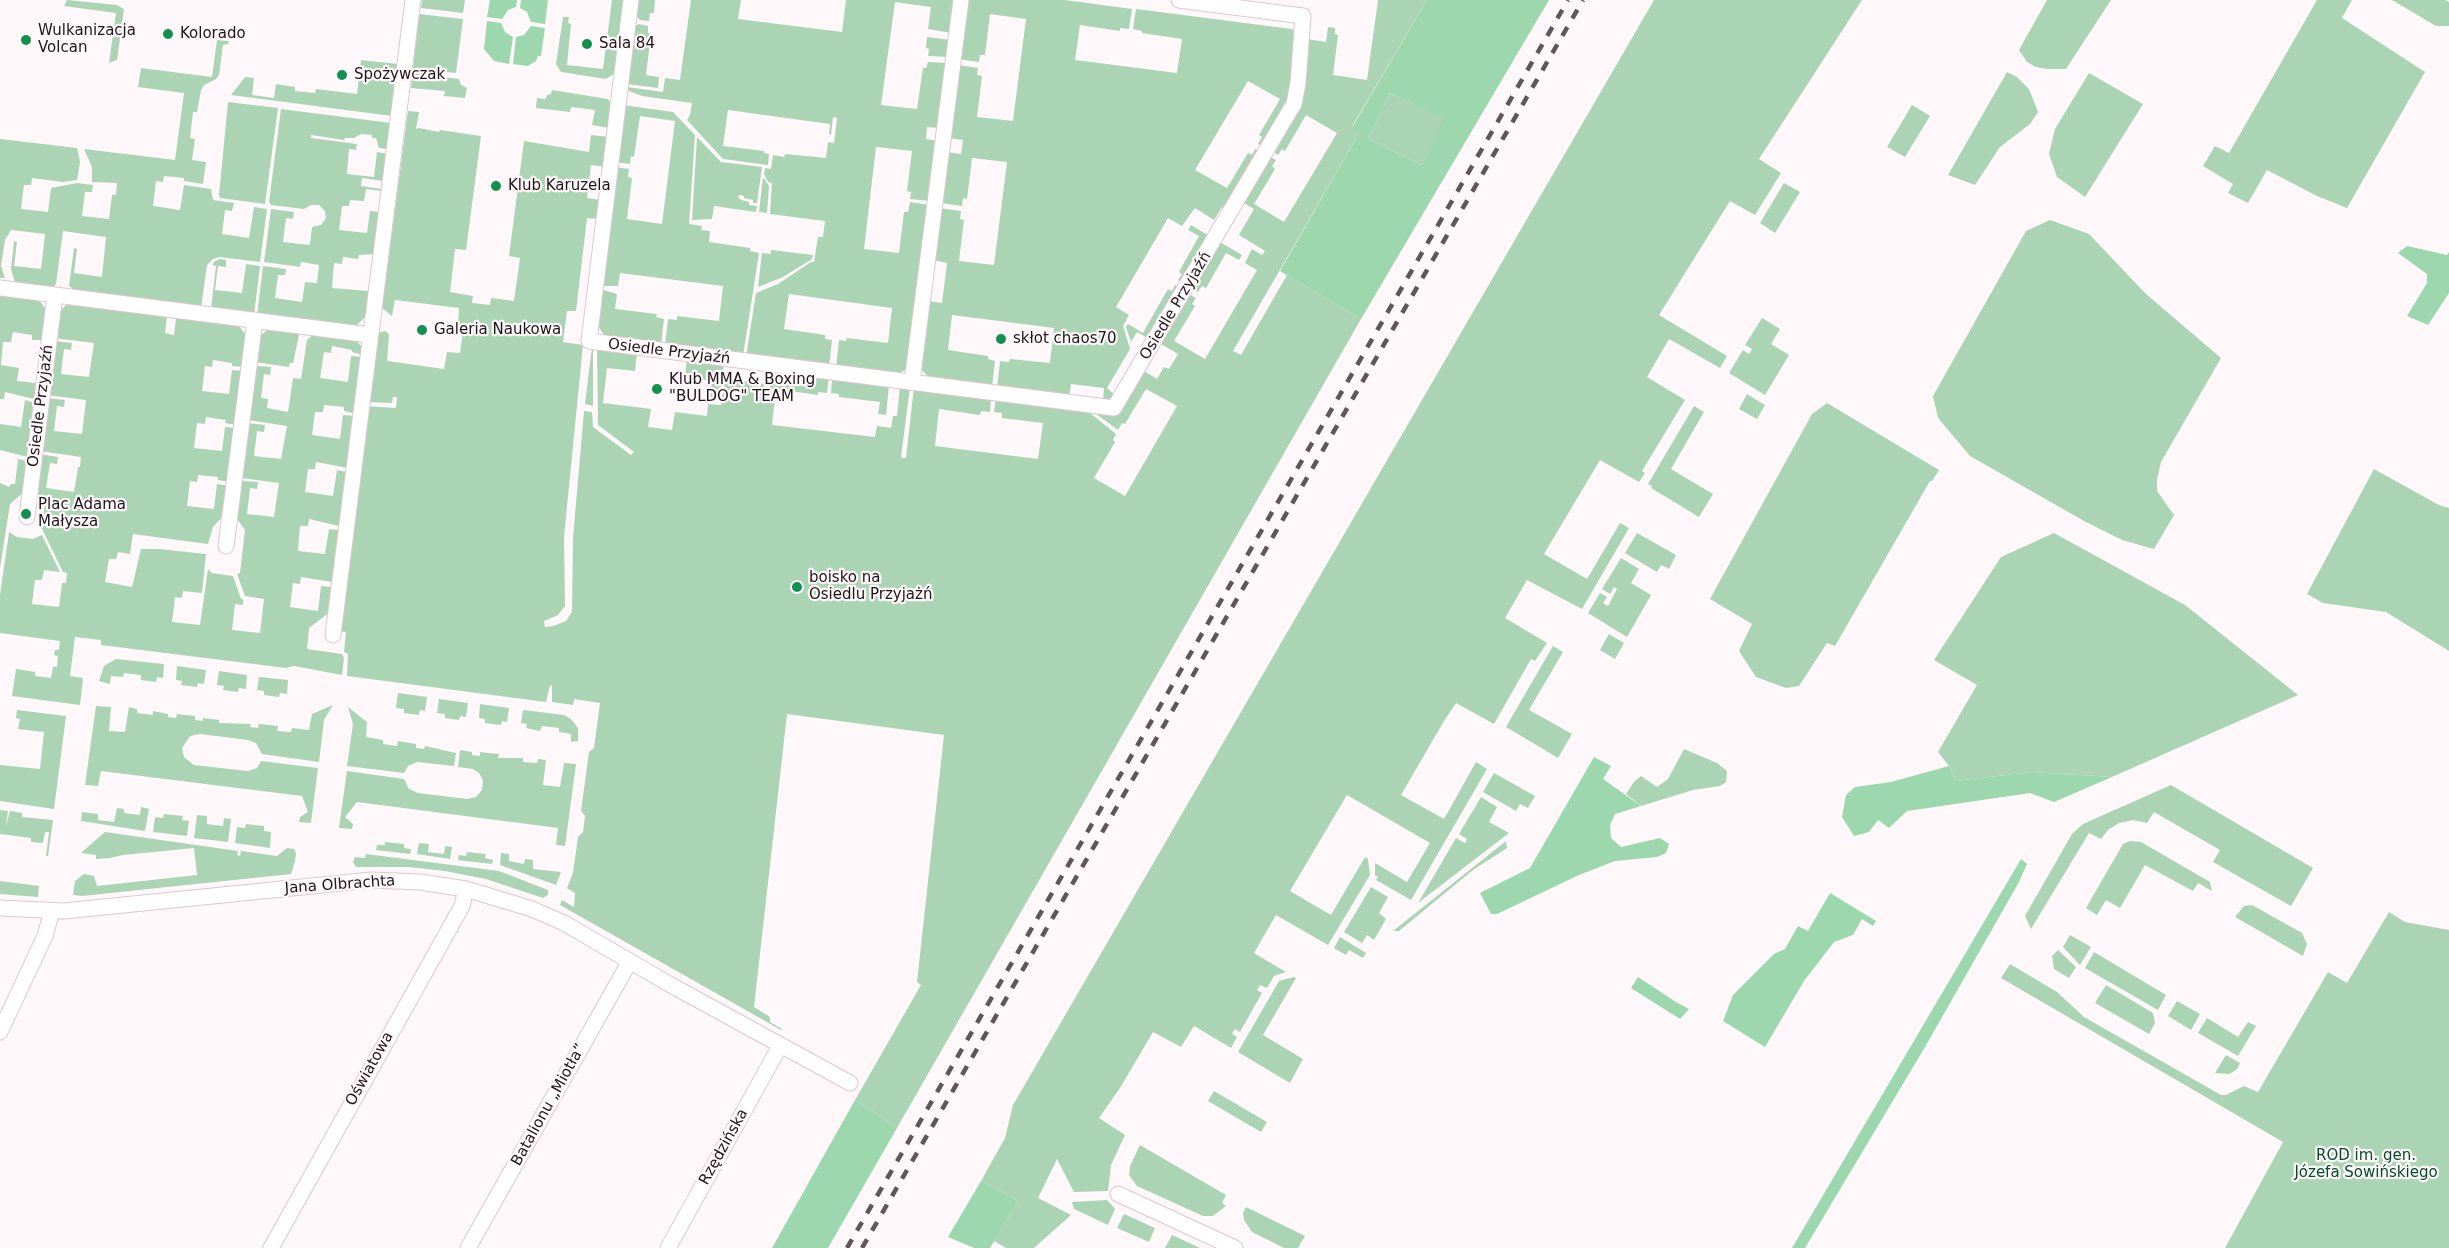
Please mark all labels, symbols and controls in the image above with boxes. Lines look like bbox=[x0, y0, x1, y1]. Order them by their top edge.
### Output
place label: Wulkanizacja Volcan bbox=[38, 22, 136, 57]
place label: Kolorado bbox=[180, 25, 246, 43]
marker: Kolorado bbox=[161, 27, 175, 41]
marker: Wulkanizacja Volcan bbox=[19, 33, 33, 47]
place label: Sala 84 bbox=[599, 35, 655, 53]
marker: Sala 84 bbox=[580, 37, 594, 51]
place label: Spożywczak bbox=[354, 66, 445, 84]
marker: Spożywczak bbox=[335, 68, 349, 82]
place label: Klub Karuzela bbox=[508, 177, 611, 195]
marker: Klub Karuzela bbox=[489, 179, 503, 193]
street label: Osiedle Przyjaźń bbox=[1137, 249, 1215, 363]
place label: Galeria Naukowa bbox=[434, 321, 561, 339]
marker: Galeria Naukowa bbox=[415, 323, 429, 337]
place label: skłot chaos70 bbox=[1013, 330, 1117, 348]
marker: skłot chaos70 bbox=[994, 332, 1008, 346]
street label: Osiedle Przyjaźń bbox=[607, 336, 731, 368]
street label: Osiedle Przyjaźń bbox=[25, 344, 57, 468]
place label: Klub MMA & Boxing "BULDOG" TEAM bbox=[669, 371, 815, 406]
marker: Klub MMA & Boxing "BULDOG" TEAM bbox=[650, 382, 664, 396]
place label: Plac Adama Małysza bbox=[38, 496, 126, 531]
marker: Plac Adama Małysza bbox=[19, 507, 33, 521]
place label: boisko na Osiedlu Przyjażń bbox=[809, 569, 932, 604]
marker: boisko na Osiedlu Przyjażń bbox=[790, 580, 804, 594]
street label: Jana Olbrachta bbox=[284, 872, 396, 898]
street label: Oświatowa bbox=[342, 1029, 398, 1109]
street label: Batalionu „Miotła” bbox=[508, 1041, 590, 1169]
street label: Rzędzińska bbox=[696, 1106, 752, 1188]
park label: ROD im. gen. Józefa Sowińskiego bbox=[2294, 1147, 2438, 1182]

